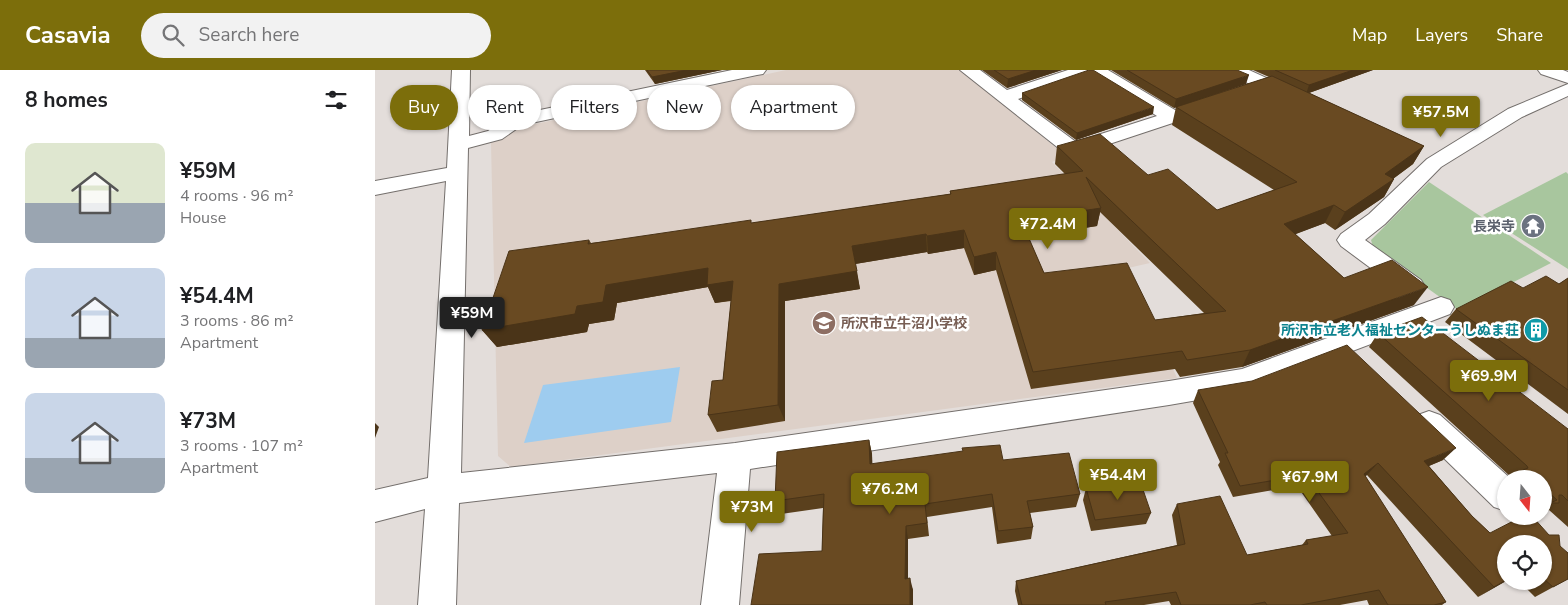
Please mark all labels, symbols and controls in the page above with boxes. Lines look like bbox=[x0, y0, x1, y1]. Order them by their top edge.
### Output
search box bbox=[141, 13, 491, 58]
text: Casavia bbox=[25, 19, 111, 51]
icon: search bbox=[159, 21, 187, 49]
text: Search here bbox=[199, 22, 299, 48]
text: Map bbox=[1352, 23, 1387, 47]
text: Layers bbox=[1415, 23, 1468, 47]
text: Share bbox=[1496, 23, 1543, 47]
chip: Buy bbox=[390, 85, 458, 130]
chip: Rent bbox=[468, 85, 541, 130]
chip: Filters bbox=[551, 85, 637, 130]
chip: New bbox=[647, 85, 721, 130]
chip: Apartment bbox=[731, 85, 855, 130]
text: 8 homes bbox=[25, 86, 108, 114]
icon: filters bbox=[322, 86, 350, 114]
pin: ¥57.5M bbox=[1400, 96, 1482, 138]
text: ¥57.5M bbox=[1413, 101, 1469, 123]
text: ¥59M bbox=[180, 157, 236, 185]
icon: home bbox=[65, 163, 125, 223]
text: 4 rooms · 96 m² bbox=[180, 185, 293, 207]
text: House bbox=[180, 207, 226, 229]
pin: ¥72.4M bbox=[1007, 208, 1089, 250]
text: ¥72.4M bbox=[1020, 213, 1076, 235]
temple icon: 長栄寺 bbox=[1520, 213, 1546, 239]
place label: 長栄寺 bbox=[1473, 217, 1515, 236]
text: ¥54.4M bbox=[180, 282, 254, 310]
icon: home bbox=[65, 288, 125, 348]
pin: ¥59M bbox=[442, 296, 502, 339]
text: ¥59M bbox=[451, 302, 493, 324]
text: 3 rooms · 86 m² bbox=[180, 310, 293, 332]
school or university icon: 所沢市立牛沼小学校 bbox=[811, 310, 837, 336]
place label: 所沢市立牛沼小学校 bbox=[841, 314, 967, 333]
building icon: 所沢市立老人福祉センターうしぬま荘 bbox=[1523, 317, 1549, 343]
place label: 所沢市立老人福祉センターうしぬま荘 bbox=[1281, 321, 1519, 340]
text: Apartment bbox=[180, 332, 258, 354]
pin: ¥69.9M bbox=[1448, 360, 1530, 402]
text: ¥69.9M bbox=[1461, 365, 1517, 387]
text: ¥73M bbox=[180, 407, 236, 435]
icon: home bbox=[65, 413, 125, 473]
text: 3 rooms · 107 m² bbox=[180, 435, 303, 457]
text: Apartment bbox=[180, 457, 258, 479]
pin: ¥54.4M bbox=[1077, 458, 1159, 501]
pin: ¥67.9M bbox=[1269, 460, 1351, 503]
text: ¥54.4M bbox=[1090, 464, 1146, 486]
text: ¥67.9M bbox=[1282, 466, 1338, 488]
north arrow bbox=[1497, 470, 1553, 525]
map controls bbox=[1497, 470, 1552, 590]
pin: ¥76.2M bbox=[849, 472, 931, 515]
text: ¥76.2M bbox=[862, 478, 918, 500]
pin: ¥73M bbox=[722, 490, 782, 533]
text: ¥73M bbox=[731, 496, 773, 518]
button: locate bbox=[1497, 535, 1552, 590]

